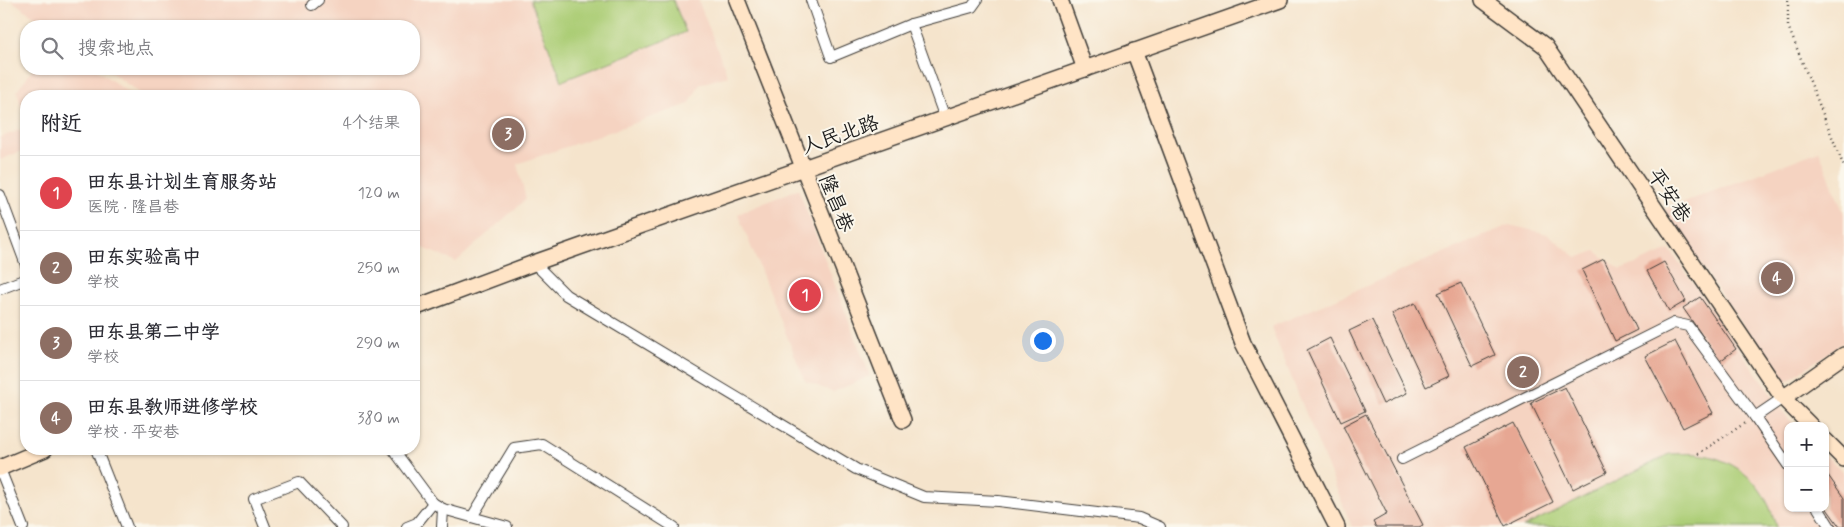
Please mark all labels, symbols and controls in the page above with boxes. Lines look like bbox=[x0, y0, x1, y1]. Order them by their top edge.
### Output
search box bbox=[20, 20, 420, 75]
icon: search bbox=[38, 34, 66, 62]
text: 搜索地点 bbox=[78, 36, 154, 61]
street label: 人民北路 bbox=[798, 109, 884, 161]
text: 附近 bbox=[40, 110, 82, 138]
text: 4个结果 bbox=[343, 113, 400, 134]
pin: 3 bbox=[492, 115, 524, 153]
street label: 平安巷 bbox=[1641, 163, 1697, 229]
text: 田东县计划生育服务站 bbox=[87, 170, 277, 195]
street label: 隆昌巷 bbox=[812, 171, 860, 237]
text: 1 bbox=[52, 183, 60, 204]
text: 120 m bbox=[358, 183, 400, 204]
text: 医院 · 隆昌巷 bbox=[87, 197, 179, 218]
text: 田东实验高中 bbox=[87, 245, 201, 270]
text: 2 bbox=[52, 258, 60, 279]
text: 250 m bbox=[357, 258, 400, 279]
pin: 4 bbox=[1761, 259, 1793, 297]
text: 学校 bbox=[87, 272, 119, 293]
pin: 1 bbox=[789, 276, 821, 314]
text: 田东县第二中学 bbox=[87, 320, 220, 345]
your location bbox=[1030, 328, 1056, 354]
text: 3 bbox=[52, 333, 60, 354]
text: 290 m bbox=[356, 333, 400, 354]
text: 学校 bbox=[87, 347, 119, 368]
pin: 2 bbox=[1507, 353, 1539, 391]
text: 田东县教师进修学校 bbox=[87, 395, 258, 420]
text: 4 bbox=[51, 408, 61, 429]
text: 380 m bbox=[357, 408, 400, 429]
text: 学校 · 平安巷 bbox=[87, 422, 179, 443]
map controls bbox=[1784, 422, 1829, 512]
button: + bbox=[1784, 422, 1829, 467]
button: − bbox=[1784, 467, 1829, 512]

